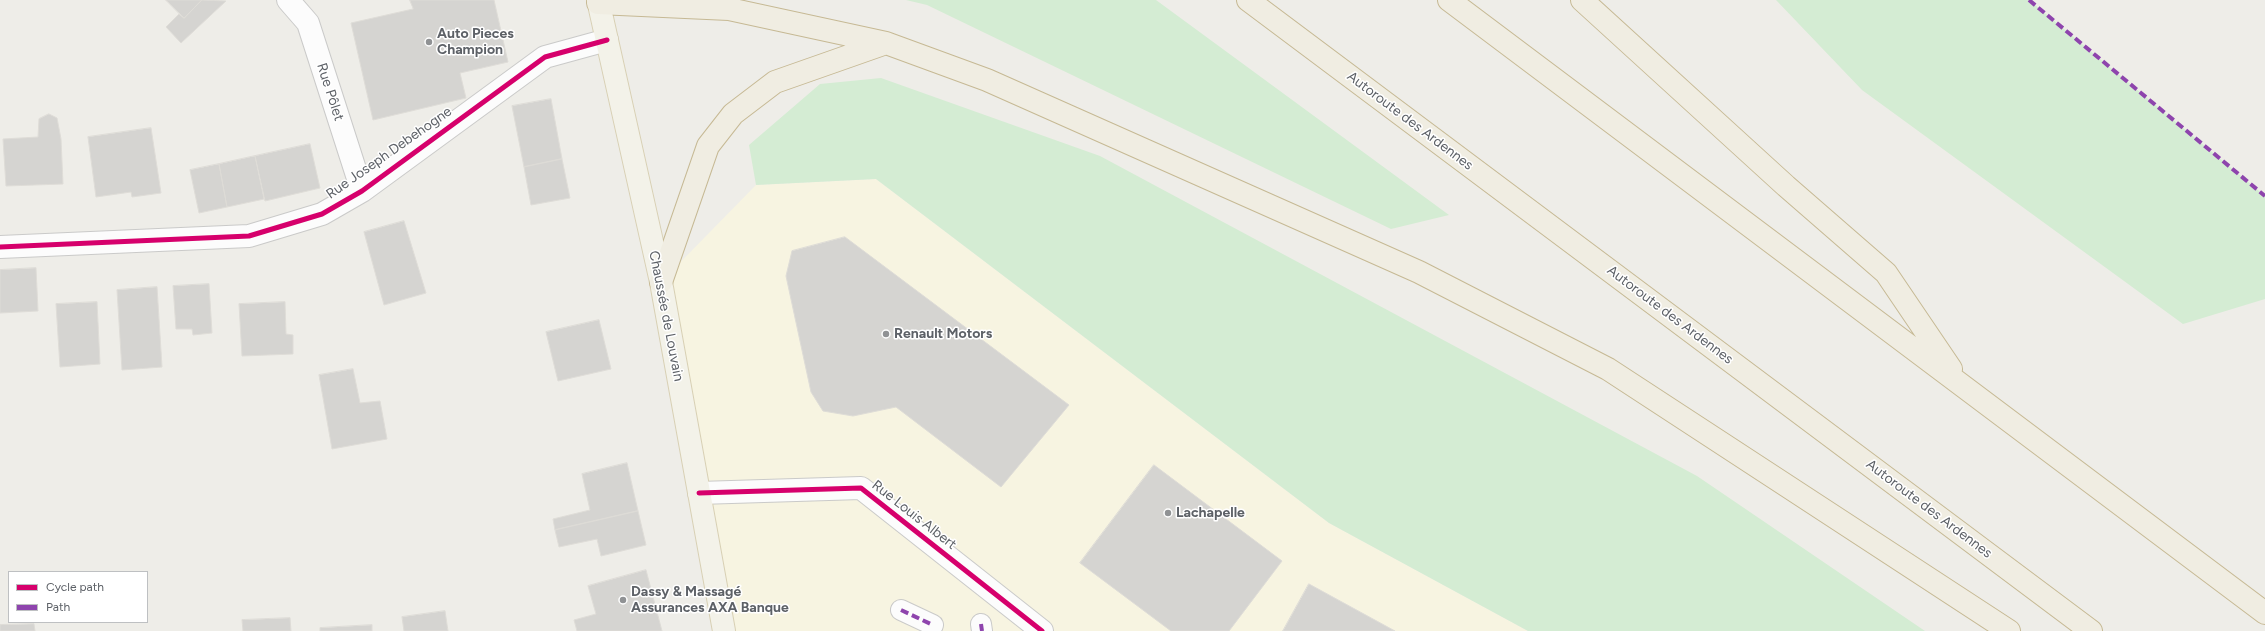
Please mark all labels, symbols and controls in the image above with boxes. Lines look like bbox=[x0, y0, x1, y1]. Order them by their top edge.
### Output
place label: Auto Pieces Champion bbox=[437, 26, 514, 58]
marker: Auto Pieces Champion bbox=[424, 37, 434, 47]
street label: Rue Pôlet bbox=[313, 61, 347, 123]
street label: Autoroute des Ardennes bbox=[1344, 68, 1476, 174]
street label: Rue Joseph Debehogne bbox=[323, 103, 455, 203]
street label: Chaussée de Louvain bbox=[645, 249, 687, 383]
street label: Autoroute des Ardennes bbox=[1604, 262, 1736, 368]
place label: Renault Motors bbox=[894, 326, 992, 342]
marker: Renault Motors bbox=[881, 329, 891, 339]
street label: Autoroute des Ardennes bbox=[1863, 456, 1995, 562]
street label: Rue Louis Albert bbox=[868, 477, 960, 553]
place label: Lachapelle bbox=[1176, 505, 1245, 521]
marker: Lachapelle bbox=[1163, 508, 1173, 518]
legend bbox=[8, 571, 148, 623]
text: Cycle path bbox=[46, 580, 104, 594]
place label: Dassy & Massagé Assurances AXA Banque bbox=[631, 584, 789, 616]
marker: Dassy & Massagé Assurances AXA Banque bbox=[618, 595, 628, 605]
text: Path bbox=[46, 600, 70, 614]

